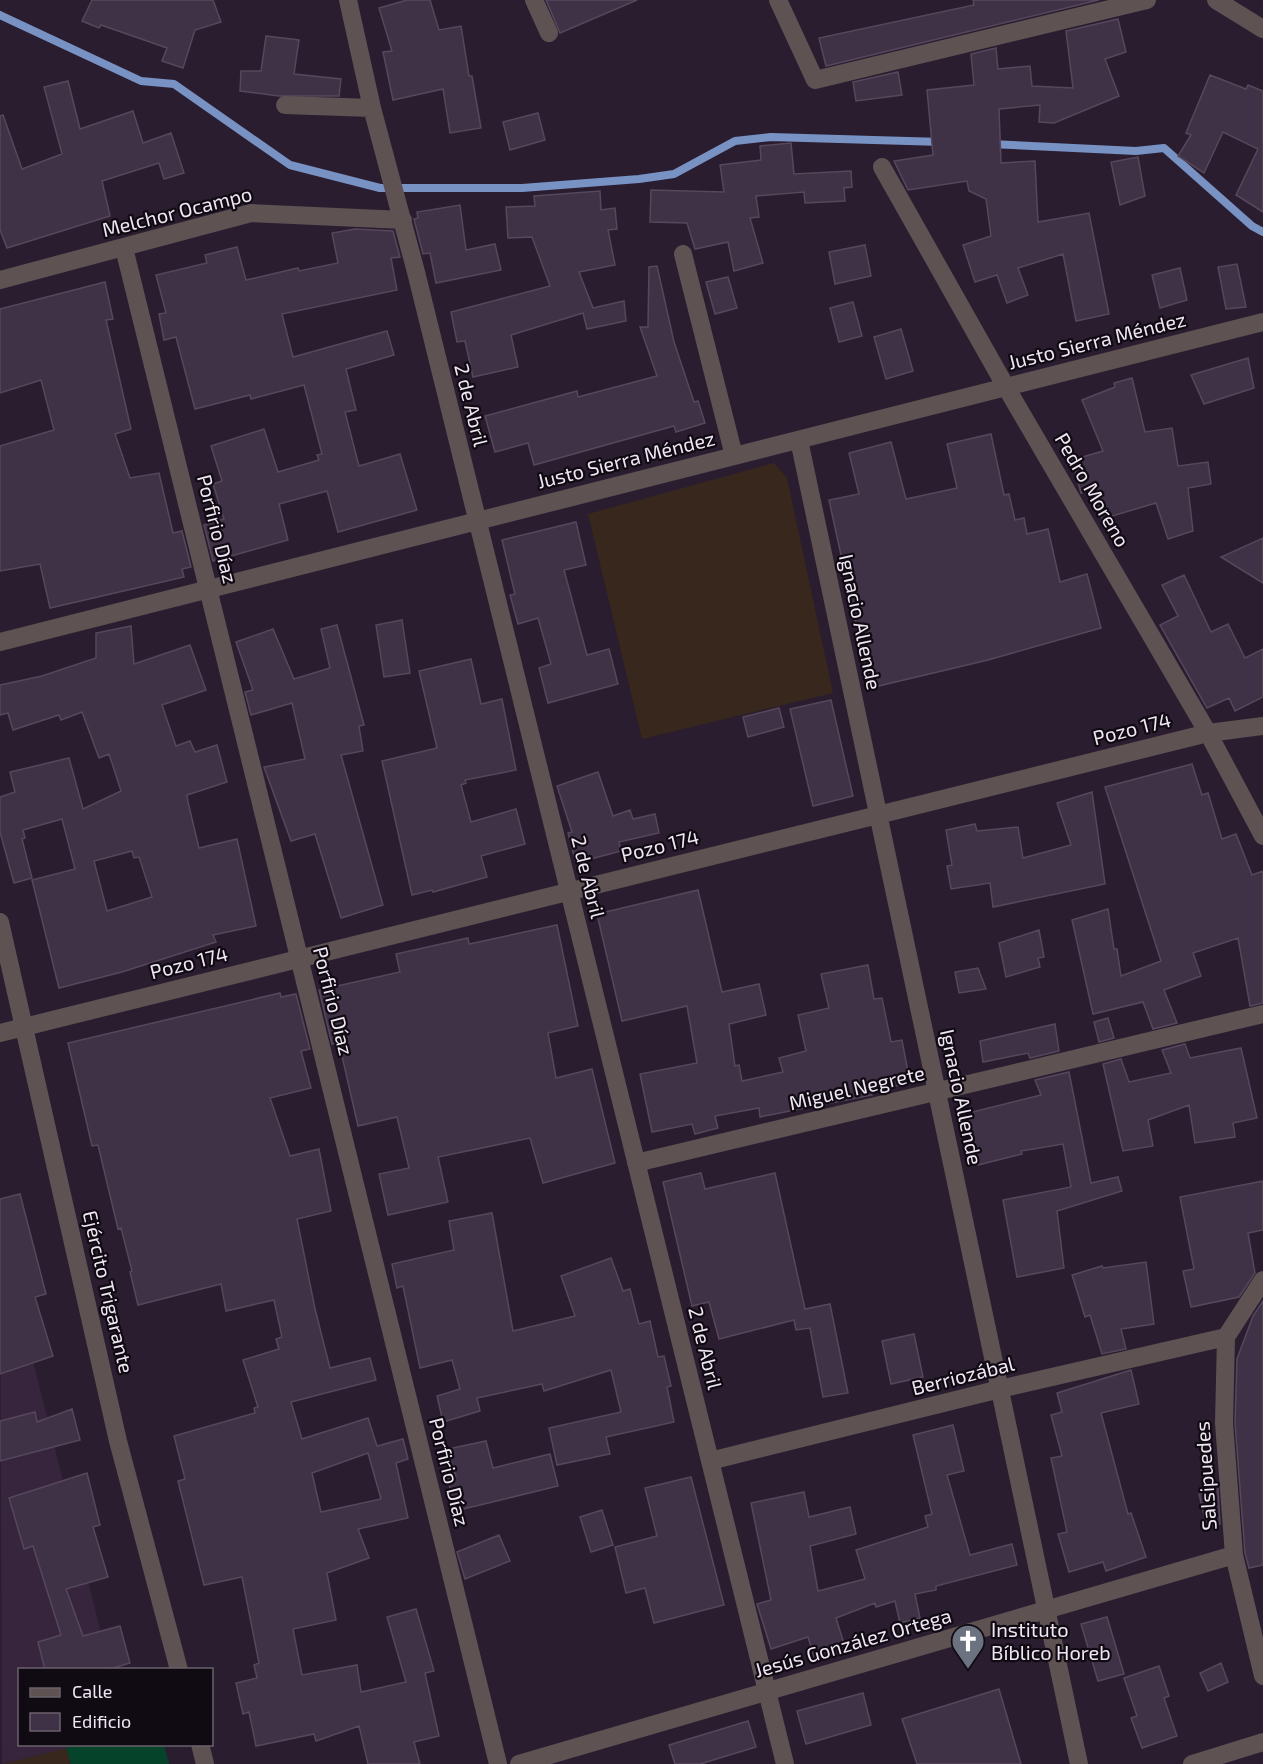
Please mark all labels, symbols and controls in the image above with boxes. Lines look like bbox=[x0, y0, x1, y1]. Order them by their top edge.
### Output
street label: Melchor Ocampo bbox=[99, 181, 254, 241]
street label: Justo Sierra Méndez bbox=[1005, 306, 1188, 374]
street label: 2 de Abril bbox=[450, 361, 494, 449]
street label: Justo Sierra Méndez bbox=[534, 425, 717, 493]
street label: Pedro Moreno bbox=[1051, 428, 1135, 551]
street label: Porfirio Díaz bbox=[193, 472, 243, 586]
street label: Ignacio Allende bbox=[835, 552, 887, 692]
street label: Pozo 174 bbox=[1090, 707, 1173, 749]
street label: Pozo 174 bbox=[618, 824, 701, 866]
street label: 2 de Abril bbox=[567, 833, 611, 921]
street label: Pozo 174 bbox=[147, 941, 230, 983]
street label: Porfirio Díaz bbox=[309, 944, 359, 1058]
street label: Ignacio Allende bbox=[936, 1027, 988, 1167]
street label: Miguel Negrete bbox=[787, 1060, 927, 1114]
street label: Ejército Trigarante bbox=[79, 1208, 139, 1375]
street label: 2 de Abril bbox=[684, 1304, 728, 1392]
street label: Berriozábal bbox=[909, 1351, 1017, 1399]
street label: Porfirio Díaz bbox=[425, 1415, 475, 1529]
street label: Salsipuedes bbox=[1189, 1421, 1221, 1531]
street label: Jesús González Ortega bbox=[752, 1602, 954, 1682]
place label: Instituto Bíblico Horeb bbox=[991, 1617, 1111, 1664]
church icon: Instituto Bíblico Horeb bbox=[950, 1623, 986, 1670]
legend bbox=[18, 1668, 213, 1746]
text: Calle bbox=[72, 1680, 113, 1702]
text: Edificio bbox=[72, 1710, 131, 1732]

